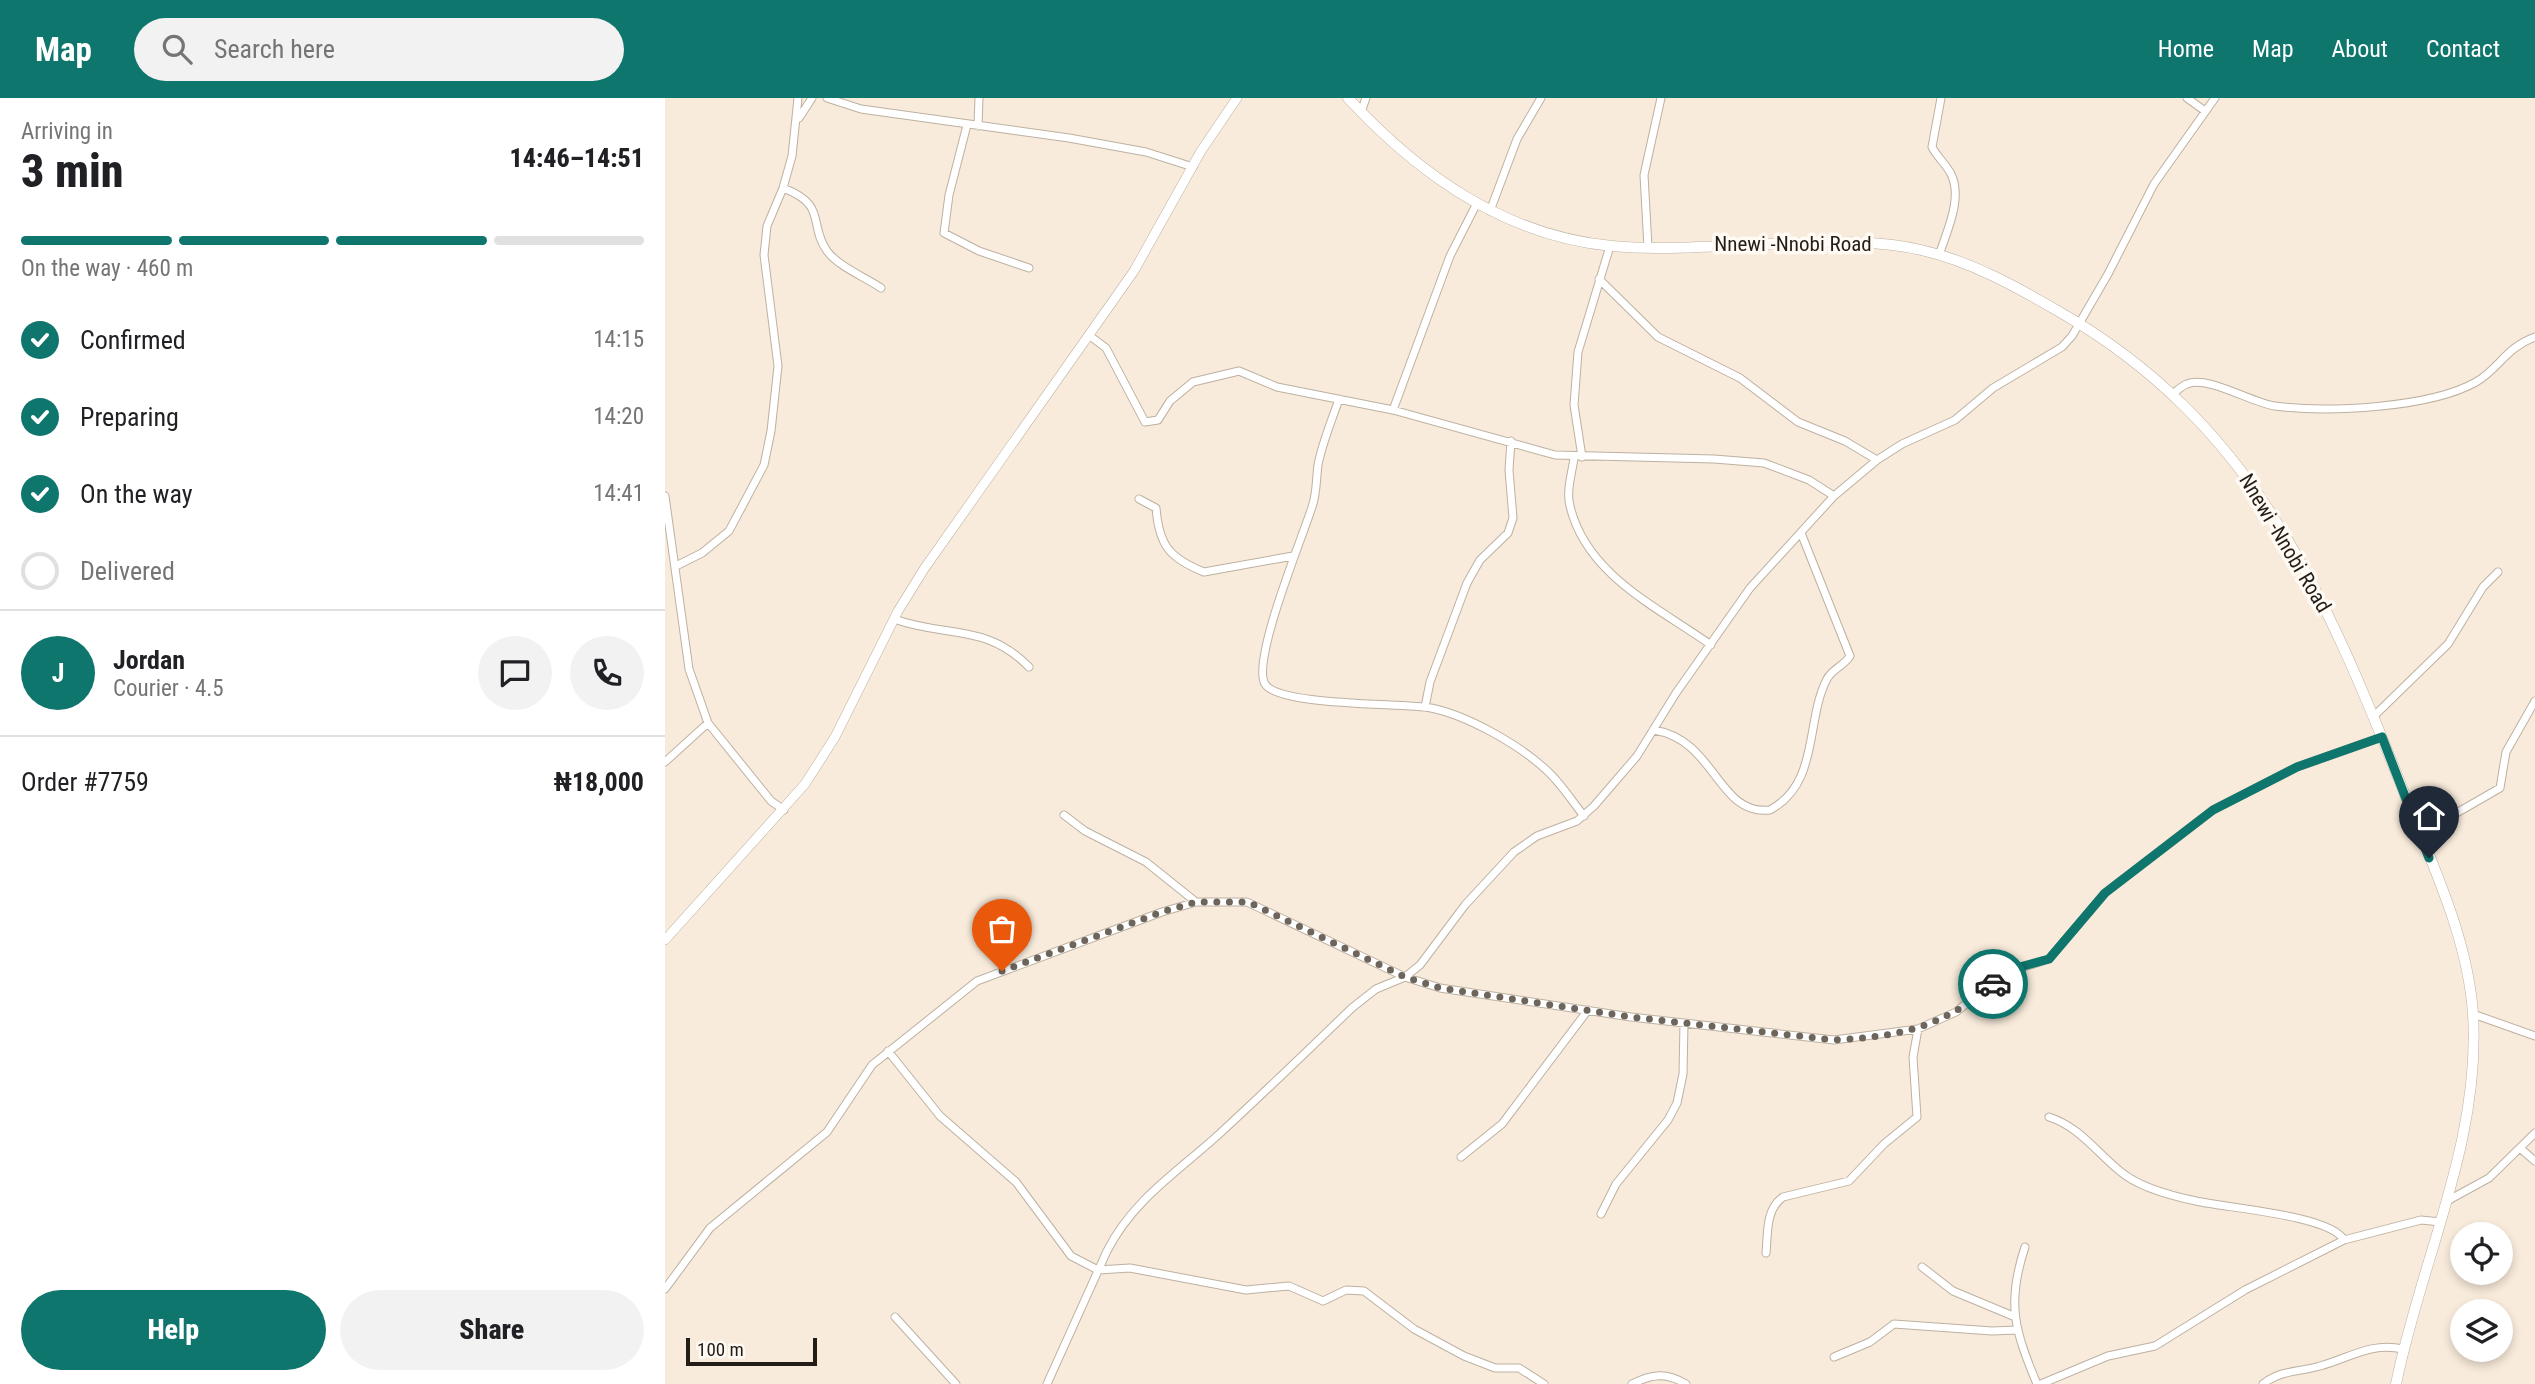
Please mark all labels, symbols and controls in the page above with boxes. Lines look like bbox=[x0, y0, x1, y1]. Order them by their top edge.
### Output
search box bbox=[134, 18, 624, 81]
text: Map bbox=[35, 30, 92, 69]
icon: search bbox=[158, 30, 196, 68]
text: Search here bbox=[214, 34, 335, 64]
text: Home bbox=[2158, 35, 2214, 63]
text: Map bbox=[2252, 35, 2294, 63]
text: About bbox=[2332, 35, 2388, 63]
text: Contact bbox=[2426, 35, 2500, 63]
text: Arriving in bbox=[21, 118, 113, 145]
text: 14:46–14:51 bbox=[510, 143, 644, 173]
text: 3 min bbox=[21, 144, 124, 198]
street label: Nnewi -Nnobi Road bbox=[1714, 232, 1872, 256]
text: On the way · 460 m bbox=[21, 255, 193, 282]
icon: check bbox=[21, 321, 59, 359]
text: Confirmed bbox=[80, 325, 186, 355]
text: 14:15 bbox=[593, 326, 644, 353]
icon: check bbox=[21, 398, 59, 436]
text: Preparing bbox=[80, 402, 179, 432]
text: 14:20 bbox=[593, 403, 644, 430]
street label: Nnewi -Nnobi Road bbox=[2234, 469, 2336, 617]
icon: check bbox=[21, 475, 59, 513]
text: On the way bbox=[80, 479, 193, 509]
text: 14:41 bbox=[593, 480, 644, 507]
text: Delivered bbox=[80, 556, 175, 586]
button: chat bbox=[478, 636, 552, 710]
button: phone bbox=[570, 636, 644, 710]
text: Jordan bbox=[113, 645, 185, 675]
text: J bbox=[52, 658, 64, 688]
text: Courier · 4.5 bbox=[113, 675, 224, 702]
text: Order #7759 bbox=[21, 767, 149, 797]
text: ₦18,000 bbox=[553, 767, 644, 797]
pin bbox=[2399, 786, 2459, 858]
icon: home bbox=[2410, 797, 2448, 835]
pin bbox=[972, 899, 1032, 971]
icon: bag bbox=[983, 910, 1021, 948]
courier bbox=[1958, 949, 2028, 1019]
icon: car bbox=[1974, 965, 2012, 1003]
map controls bbox=[2450, 1222, 2513, 1362]
button: locate bbox=[2450, 1222, 2513, 1285]
button: Help bbox=[21, 1290, 326, 1370]
button: Share bbox=[340, 1290, 644, 1370]
button: layers bbox=[2450, 1299, 2513, 1362]
scale bar bbox=[686, 1335, 817, 1367]
text: 100 m bbox=[697, 1338, 744, 1361]

